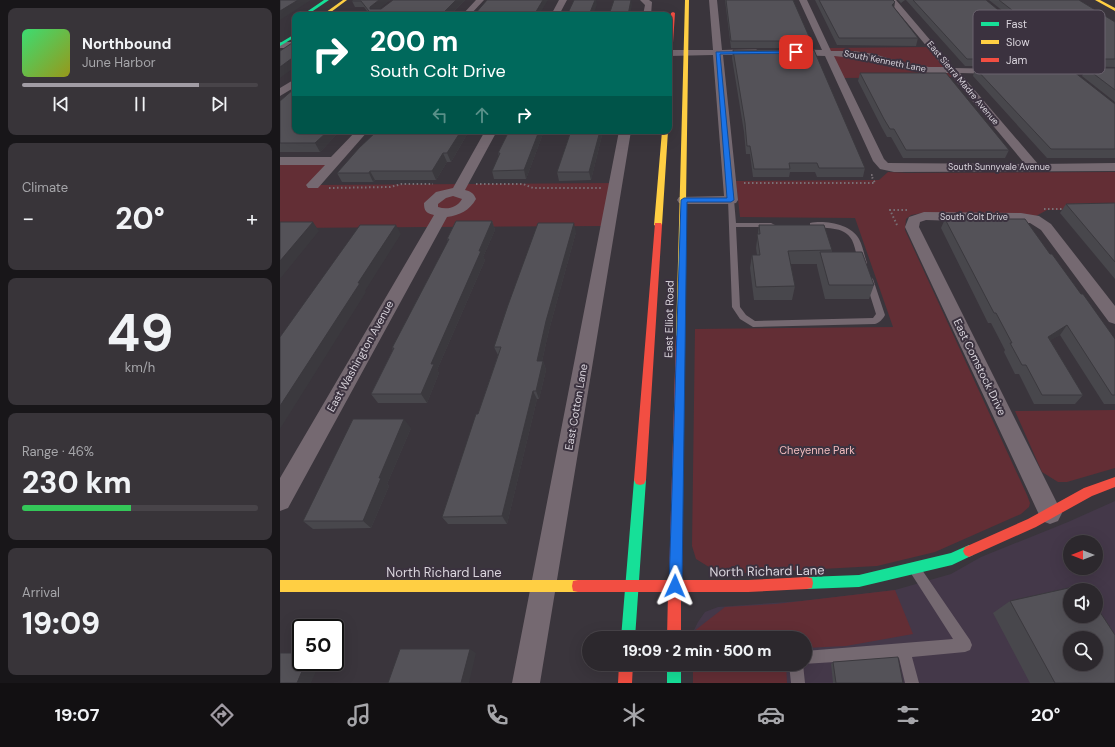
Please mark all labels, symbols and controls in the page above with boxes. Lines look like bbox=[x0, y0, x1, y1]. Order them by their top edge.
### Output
legend bbox=[973, 10, 1105, 74]
text: Fast bbox=[1006, 17, 1027, 31]
text: 200 m bbox=[370, 23, 458, 60]
icon: right bbox=[304, 28, 356, 80]
text: Northbound bbox=[82, 34, 171, 54]
pin bbox=[779, 35, 813, 69]
text: Slow bbox=[1006, 35, 1030, 49]
street label: East Sierra Madre Avenue bbox=[924, 39, 1002, 127]
icon: arrive bbox=[785, 41, 807, 63]
street label: South Kenneth Lane bbox=[843, 47, 927, 75]
text: Jam bbox=[1006, 53, 1027, 67]
text: June Harbor bbox=[82, 54, 156, 71]
text: South Colt Drive bbox=[370, 59, 506, 83]
icon: previous bbox=[50, 93, 72, 115]
icon: pause bbox=[129, 93, 151, 115]
icon: next bbox=[208, 93, 230, 115]
icon: left bbox=[429, 104, 451, 126]
icon: ahead bbox=[471, 104, 493, 126]
icon: right bbox=[513, 104, 535, 126]
street label: South Sunnyvale Avenue bbox=[948, 161, 1050, 173]
text: Climate bbox=[22, 179, 68, 196]
text: 20° bbox=[115, 199, 165, 238]
text: − bbox=[22, 204, 34, 233]
text: + bbox=[246, 204, 258, 233]
street label: South Colt Drive bbox=[940, 211, 1008, 223]
street label: East Elliot Road bbox=[661, 280, 677, 358]
street label: East Washington Avenue bbox=[324, 298, 396, 414]
text: 49 bbox=[107, 299, 173, 367]
street label: East Comstock Drive bbox=[951, 316, 1009, 418]
text: km/h bbox=[125, 359, 155, 376]
street label: East Cotton Lane bbox=[562, 363, 590, 451]
text: Range · 46% bbox=[22, 443, 94, 460]
park label: Cheyenne Park bbox=[779, 443, 855, 457]
text: 230 km bbox=[22, 463, 132, 502]
north arrow bbox=[1063, 535, 1103, 575]
map controls bbox=[1063, 535, 1103, 671]
street label: North Richard Lane bbox=[709, 561, 825, 581]
street label: North Richard Lane bbox=[386, 564, 502, 581]
position arrow bbox=[654, 565, 696, 607]
button: sound bbox=[1063, 583, 1103, 623]
text: Arrival bbox=[22, 584, 60, 601]
text: 19:09 bbox=[22, 604, 100, 643]
speed limit sign: 50 bbox=[292, 619, 344, 671]
button: search bbox=[1063, 631, 1103, 671]
text: 19:09 · 2 min · 500 m bbox=[623, 641, 771, 661]
icon: directions bbox=[208, 701, 236, 729]
icon: music bbox=[345, 701, 373, 729]
icon: phone bbox=[483, 701, 511, 729]
icon: climate bbox=[620, 701, 648, 729]
icon: car bbox=[757, 701, 785, 729]
icon: filters bbox=[894, 701, 922, 729]
text: 19:07 bbox=[55, 703, 99, 727]
text: 20° bbox=[1031, 703, 1060, 727]

